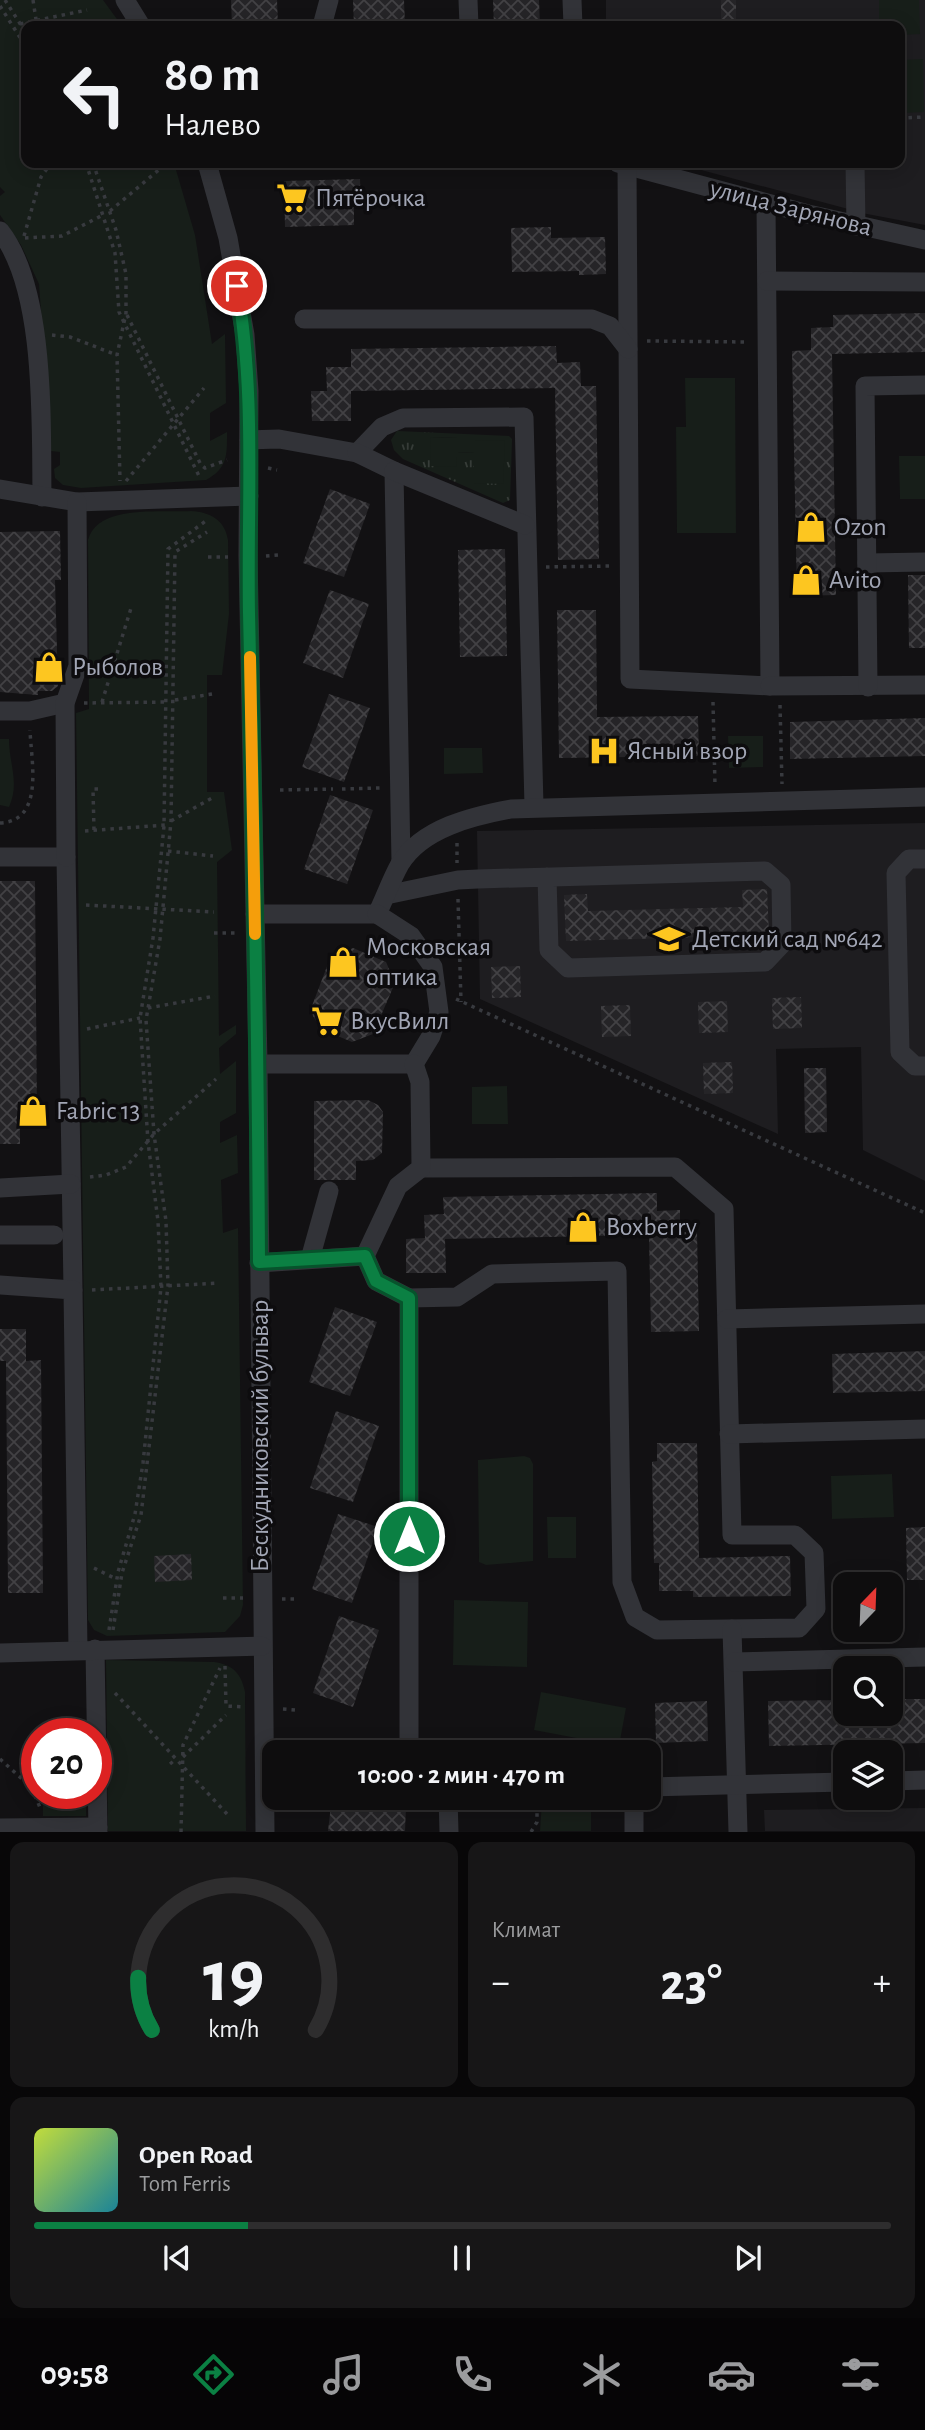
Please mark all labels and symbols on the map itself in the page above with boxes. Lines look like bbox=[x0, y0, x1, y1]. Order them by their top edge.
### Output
street label: улица Зарянова bbox=[706, 175, 875, 241]
supermarket icon: Пятёрочка bbox=[275, 181, 309, 215]
place label: Пятёрочка bbox=[315, 185, 426, 211]
pin bbox=[207, 256, 267, 316]
shop icon: Ozon bbox=[794, 510, 828, 544]
place label: Ozon bbox=[834, 514, 887, 540]
shop icon: Avito bbox=[789, 563, 823, 597]
place label: Avito bbox=[829, 567, 882, 593]
shop icon: Рыболов bbox=[32, 650, 66, 684]
place label: Рыболов bbox=[72, 654, 163, 680]
hospital icon: Ясный взор bbox=[587, 734, 621, 768]
place label: Ясный взор bbox=[627, 738, 747, 764]
school or university icon: Детский сад №642 bbox=[652, 922, 686, 956]
place label: Детский сад №642 bbox=[692, 926, 883, 952]
place label: Московская оптика bbox=[366, 934, 491, 990]
shop icon: Московская оптика bbox=[326, 945, 360, 979]
supermarket icon: ВкусВилл bbox=[310, 1004, 344, 1038]
place label: ВкусВилл bbox=[350, 1008, 449, 1034]
shop icon: Fabric 13 bbox=[16, 1094, 50, 1128]
place label: Fabric 13 bbox=[56, 1098, 140, 1124]
shop icon: Boxberry bbox=[566, 1210, 600, 1244]
place label: Boxberry bbox=[606, 1214, 697, 1240]
street label: Бескудниковский бульвар bbox=[247, 1300, 273, 1572]
position arrow bbox=[372, 1499, 446, 1573]
north arrow bbox=[833, 1572, 903, 1642]
speed limit sign: 20 bbox=[21, 1718, 112, 1809]

